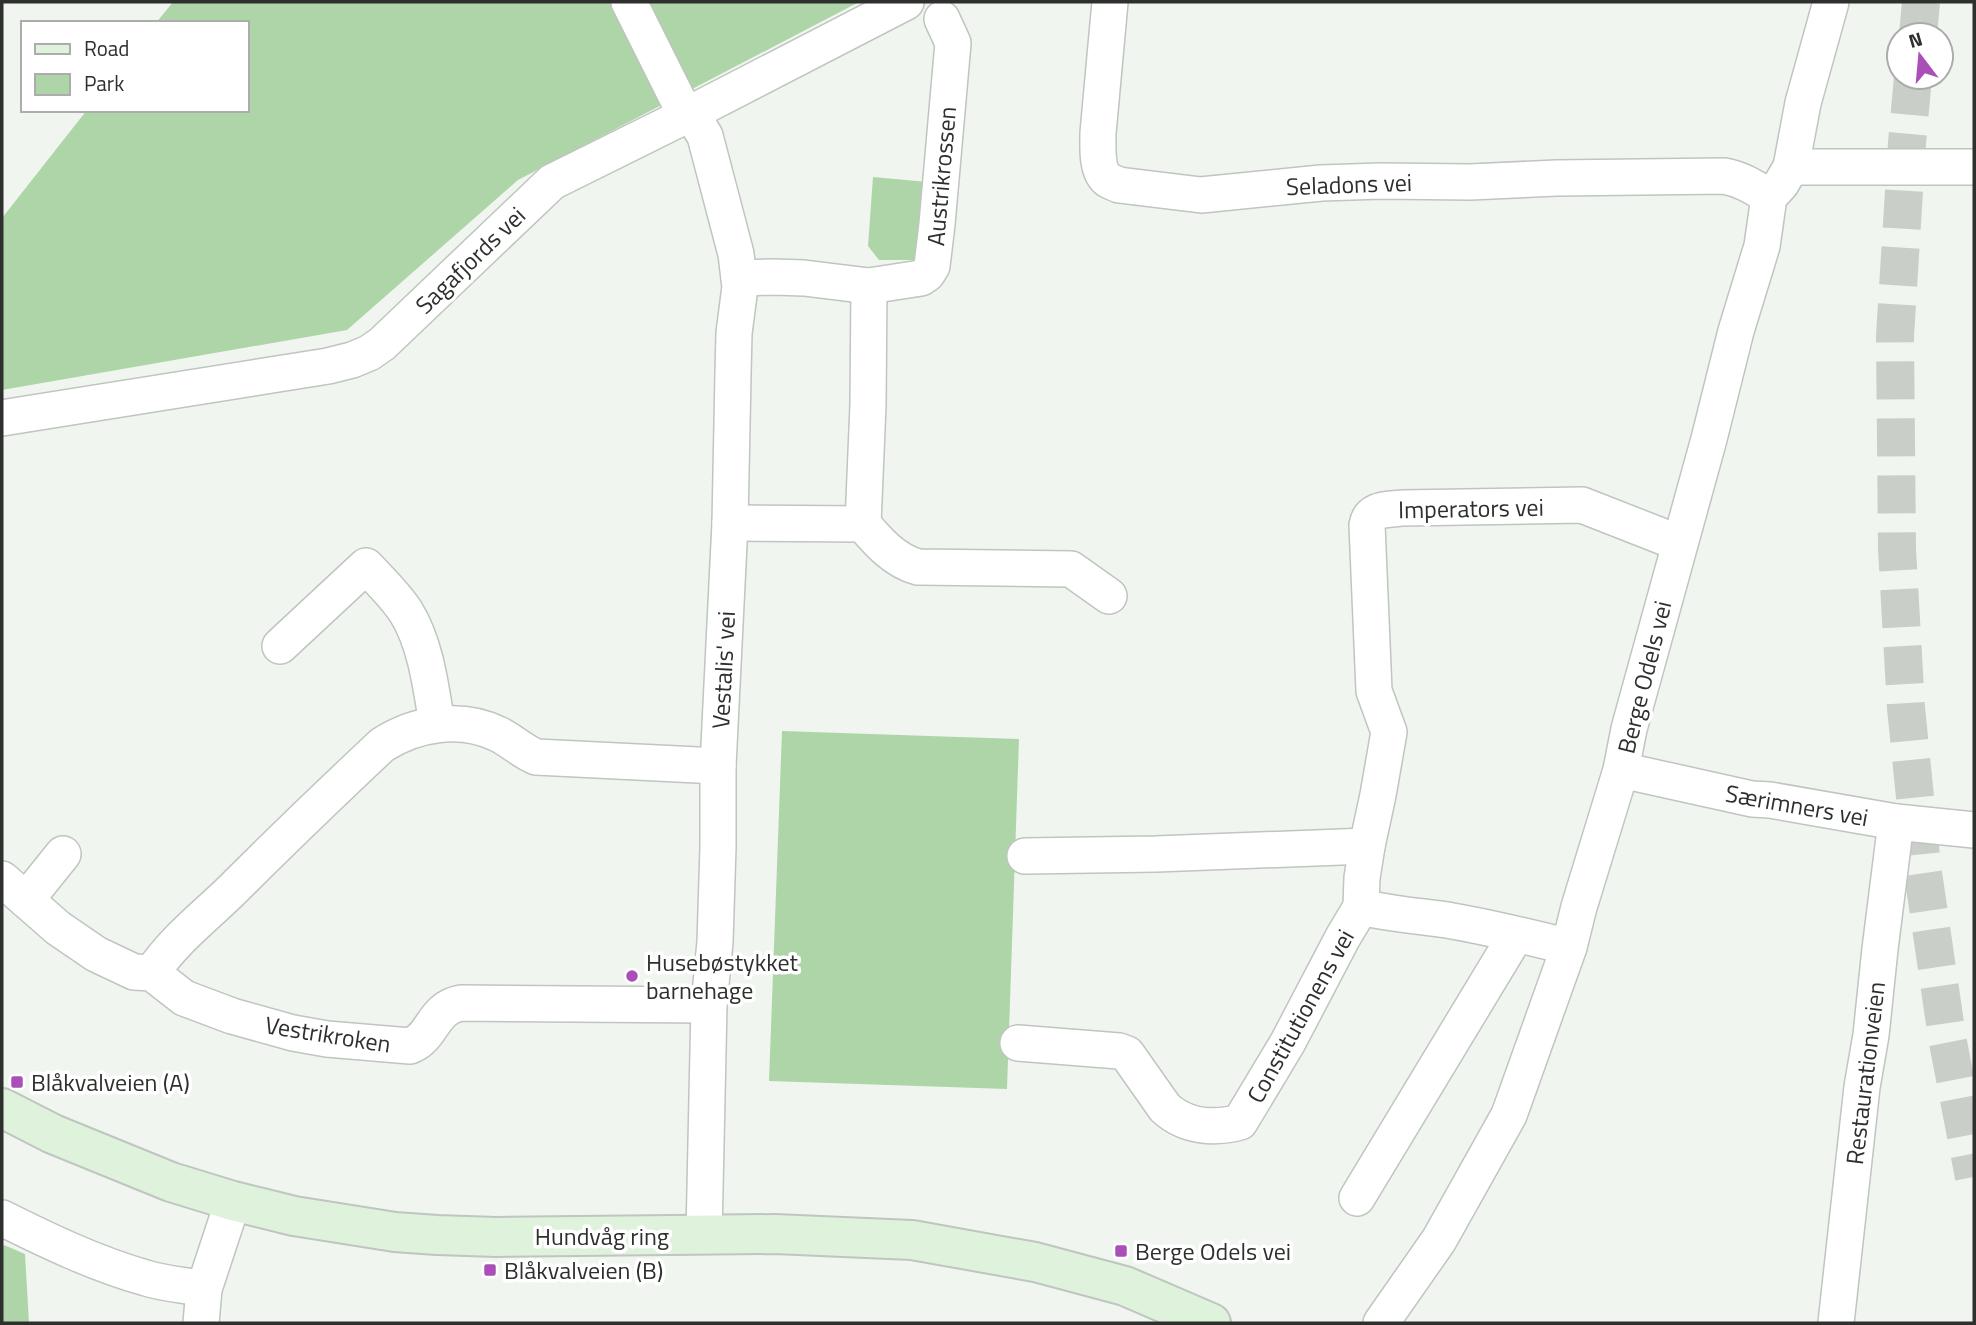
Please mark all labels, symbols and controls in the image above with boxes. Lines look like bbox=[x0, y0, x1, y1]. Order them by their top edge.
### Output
legend bbox=[21, 21, 248, 112]
north arrow bbox=[1885, 21, 1955, 91]
text: N bbox=[1905, 23, 1926, 55]
text: Road bbox=[84, 32, 129, 64]
text: Park bbox=[84, 67, 124, 99]
street label: Austrikrossen bbox=[917, 105, 965, 247]
street label: Seladons vei bbox=[1285, 164, 1413, 204]
street label: Sagafjords vei bbox=[407, 198, 533, 322]
street label: Imperators vei bbox=[1398, 489, 1544, 527]
street label: Berge Odels vei bbox=[1608, 597, 1680, 757]
street label: Vestalis' vei bbox=[702, 610, 744, 730]
street label: Særimners vei bbox=[1723, 775, 1871, 835]
street label: Constitutionens vei bbox=[1237, 923, 1363, 1109]
place label: Husebøstykket barnehage bbox=[646, 944, 798, 1008]
marker: Husebøstykket barnehage bbox=[624, 968, 640, 984]
street label: Restaurationveien bbox=[1836, 979, 1894, 1167]
street label: Vestrikroken bbox=[263, 1006, 393, 1062]
place label: Blåkvalveien (A) bbox=[31, 1064, 190, 1100]
marker: Blåkvalveien (A) bbox=[9, 1074, 25, 1090]
street label: Hundvåg ring bbox=[535, 1218, 669, 1254]
place label: Berge Odels vei bbox=[1135, 1233, 1291, 1269]
marker: Berge Odels vei bbox=[1113, 1243, 1129, 1259]
place label: Blåkvalveien (B) bbox=[504, 1252, 663, 1288]
marker: Blåkvalveien (B) bbox=[482, 1262, 498, 1278]

